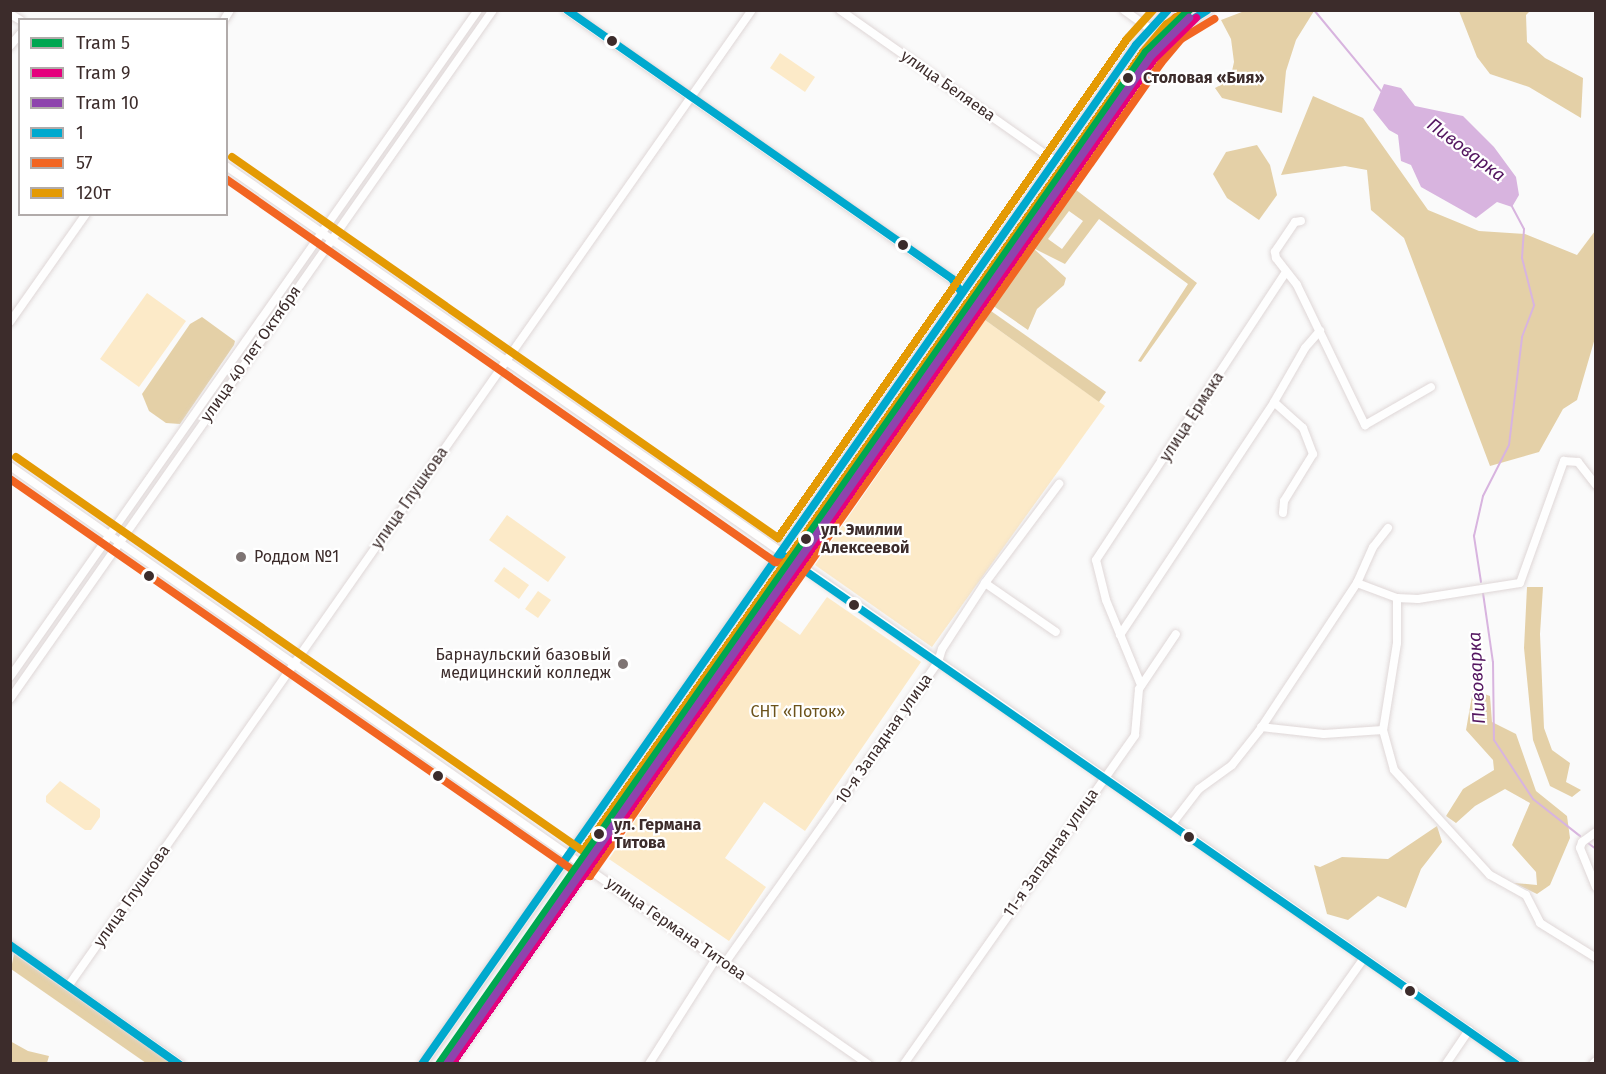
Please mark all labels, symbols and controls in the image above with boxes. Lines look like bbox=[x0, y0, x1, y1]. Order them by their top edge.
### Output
legend bbox=[18, 18, 228, 216]
text: Tram 5 bbox=[76, 32, 130, 54]
unlabelled marker bbox=[606, 35, 618, 47]
street label: улица Беляева bbox=[897, 46, 999, 126]
text: Tram 9 bbox=[76, 62, 131, 84]
marker: Столовая «Бия» bbox=[1118, 68, 1138, 88]
place label: Столовая «Бия» bbox=[1143, 68, 1264, 88]
text: Tram 10 bbox=[76, 92, 139, 114]
water label: Пивоварка bbox=[1423, 114, 1509, 186]
text: 1 bbox=[76, 122, 84, 144]
text: 57 bbox=[76, 152, 93, 174]
text: 120т bbox=[76, 182, 111, 204]
unlabelled marker bbox=[897, 239, 909, 251]
street label: улица 40 лет Октября bbox=[197, 282, 305, 426]
street label: улица Ермака bbox=[1156, 369, 1228, 465]
street label: улица Глушкова bbox=[368, 443, 452, 553]
place label: ул. Эмилии Алексеевой bbox=[821, 520, 910, 558]
marker: ул. Эмилии Алексеевой bbox=[796, 529, 816, 549]
place label: Роддом №1 bbox=[254, 547, 339, 567]
marker: Роддом №1 bbox=[232, 548, 250, 566]
unlabelled marker bbox=[143, 570, 155, 582]
unlabelled marker bbox=[848, 599, 860, 611]
water label: Пивоварка bbox=[1464, 631, 1490, 725]
place label: Барнаульский базовый медицинский колледж bbox=[436, 645, 611, 683]
marker: Барнаульский базовый медицинский колледж bbox=[616, 657, 630, 671]
street label: 10-я Западная улица bbox=[832, 670, 936, 808]
park label: СНТ «Поток» bbox=[751, 702, 845, 722]
unlabelled marker bbox=[432, 770, 444, 782]
street label: 11-я Западная улица bbox=[999, 785, 1103, 921]
place label: ул. Германа Титова bbox=[614, 815, 701, 853]
marker: ул. Германа Титова bbox=[589, 824, 609, 844]
unlabelled marker bbox=[1183, 831, 1195, 843]
street label: улица Глушкова bbox=[90, 841, 174, 951]
street label: улица Германа Титова bbox=[602, 873, 750, 985]
unlabelled marker bbox=[1404, 985, 1416, 997]

